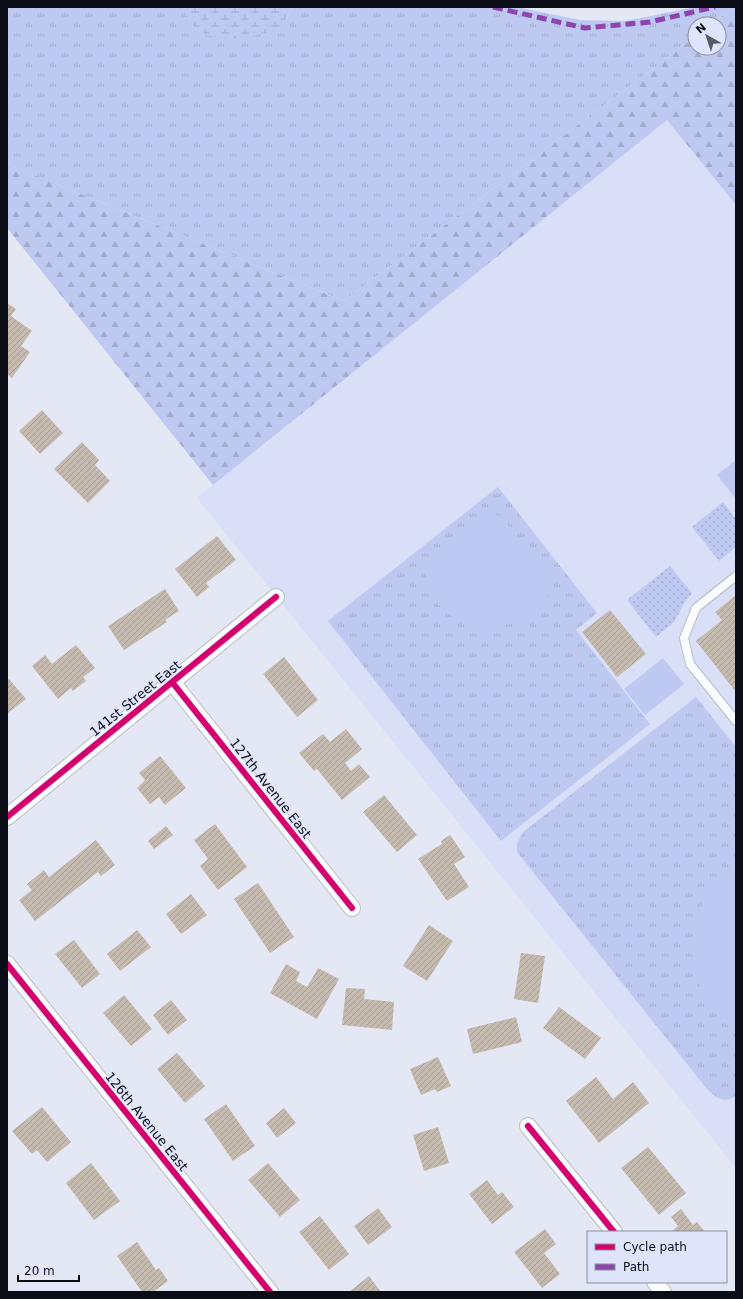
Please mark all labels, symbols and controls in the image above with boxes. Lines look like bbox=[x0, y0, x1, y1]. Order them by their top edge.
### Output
north arrow bbox=[687, 16, 727, 56]
text: N bbox=[693, 21, 709, 37]
street label: 141st Street East bbox=[87, 657, 184, 740]
street label: 127th Avenue East bbox=[227, 735, 314, 841]
street label: 126th Avenue East bbox=[102, 1069, 191, 1174]
legend bbox=[587, 1231, 727, 1283]
text: Cycle path bbox=[623, 1240, 687, 1254]
scale bar bbox=[18, 1257, 79, 1283]
text: Path bbox=[623, 1260, 649, 1274]
text: 20 m bbox=[24, 1264, 55, 1278]

